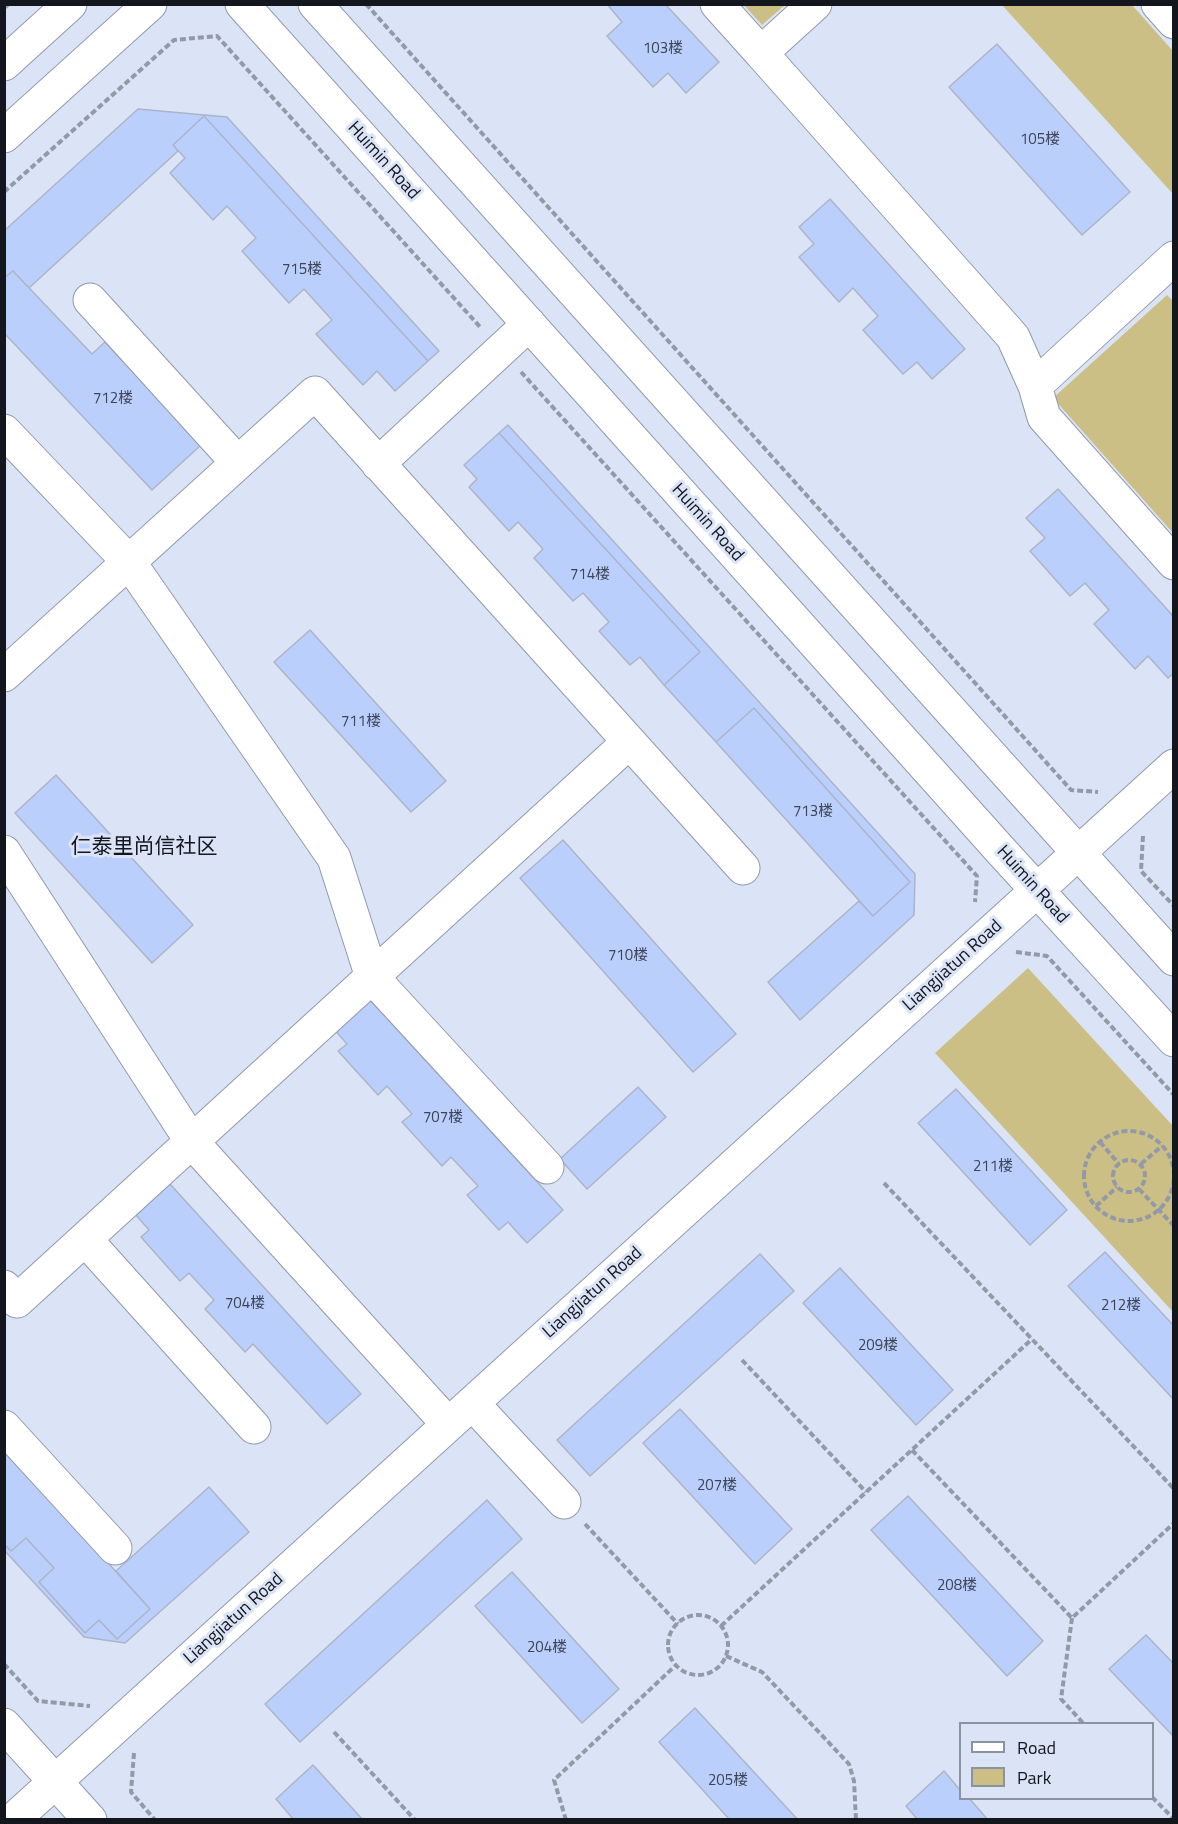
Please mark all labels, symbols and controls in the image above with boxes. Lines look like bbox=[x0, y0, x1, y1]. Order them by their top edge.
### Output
house number: 103楼 bbox=[643, 40, 683, 58]
street label: Huimin Road bbox=[342, 118, 424, 204]
house number: 105楼 bbox=[1020, 131, 1060, 149]
house number: 715楼 bbox=[282, 261, 322, 279]
house number: 712楼 bbox=[93, 390, 133, 408]
street label: Huimin Road bbox=[666, 480, 748, 566]
house number: 714楼 bbox=[570, 566, 610, 584]
house number: 711楼 bbox=[341, 713, 381, 731]
house number: 713楼 bbox=[793, 803, 833, 821]
district label: 仁泰里尚信社区 bbox=[71, 835, 217, 861]
street label: Huimin Road bbox=[991, 842, 1073, 928]
street label: Liangjiatun Road bbox=[899, 916, 1007, 1016]
house number: 710楼 bbox=[608, 947, 648, 965]
house number: 707楼 bbox=[423, 1109, 463, 1127]
house number: 211楼 bbox=[973, 1158, 1013, 1176]
street label: Liangjiatun Road bbox=[539, 1243, 647, 1343]
house number: 704楼 bbox=[225, 1295, 265, 1313]
house number: 212楼 bbox=[1101, 1297, 1141, 1315]
house number: 209楼 bbox=[858, 1337, 898, 1355]
house number: 207楼 bbox=[697, 1477, 737, 1495]
street label: Liangjiatun Road bbox=[180, 1569, 288, 1669]
house number: 208楼 bbox=[937, 1577, 977, 1595]
house number: 204楼 bbox=[527, 1639, 567, 1657]
legend bbox=[959, 1722, 1154, 1800]
text: Road bbox=[1017, 1734, 1056, 1761]
text: Park bbox=[1017, 1764, 1051, 1791]
house number: 205楼 bbox=[708, 1772, 748, 1790]

